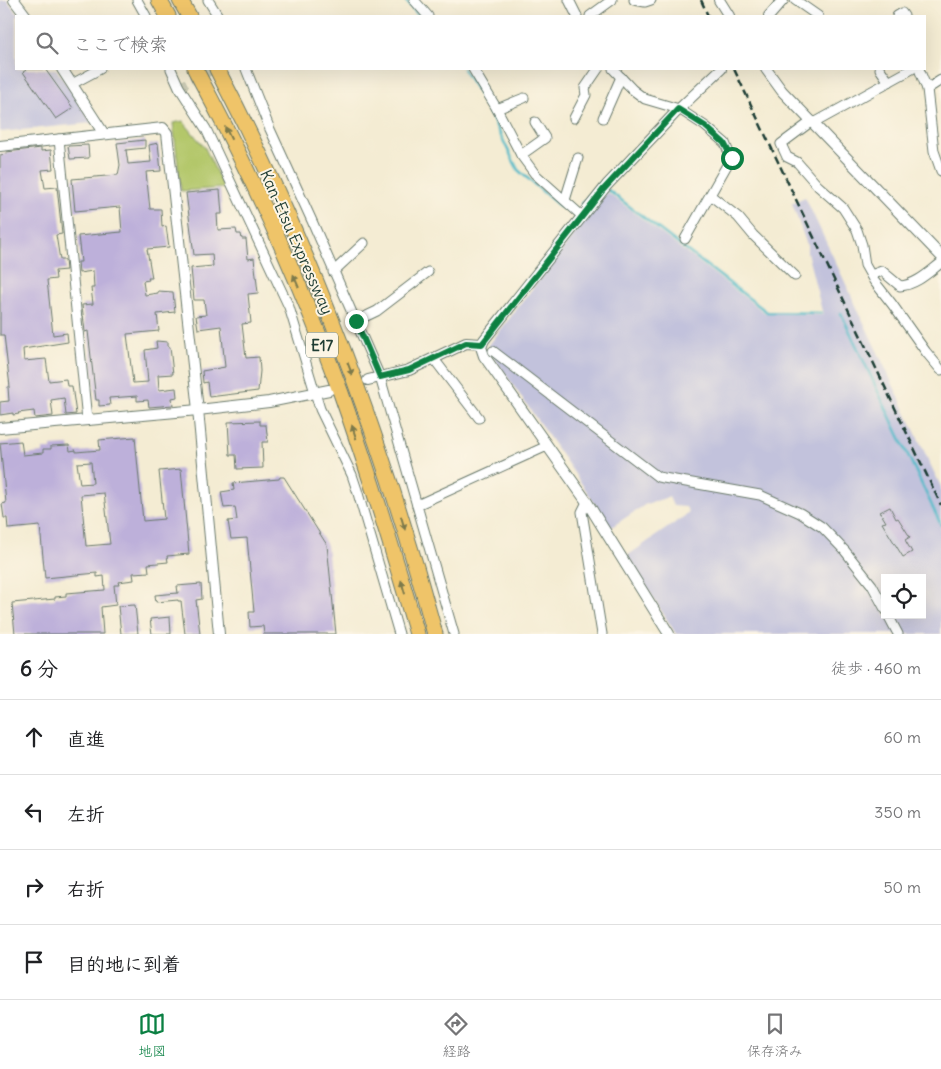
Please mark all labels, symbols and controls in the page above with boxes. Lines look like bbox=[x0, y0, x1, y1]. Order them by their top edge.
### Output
search box bbox=[15, 15, 926, 70]
icon: search bbox=[33, 29, 61, 57]
text: ここで検索 bbox=[73, 32, 168, 56]
one-way arrow bbox=[224, 126, 232, 140]
route start bbox=[721, 147, 744, 170]
street label: Kan-Etsu Expressway bbox=[256, 167, 338, 317]
one-way arrow bbox=[291, 274, 299, 288]
route end bbox=[345, 310, 368, 333]
road number: E17 bbox=[306, 332, 338, 358]
one-way arrow bbox=[346, 362, 354, 376]
one-way arrow bbox=[349, 425, 357, 440]
one-way arrow bbox=[399, 515, 407, 530]
map controls bbox=[881, 574, 926, 619]
button: locate bbox=[881, 574, 926, 619]
one-way arrow bbox=[399, 579, 407, 594]
text: 6 分 bbox=[20, 655, 58, 682]
text: 徒歩 · 460 m bbox=[831, 658, 921, 678]
icon: ahead bbox=[20, 723, 48, 751]
text: 直進 bbox=[67, 727, 105, 751]
text: 60 m bbox=[883, 727, 921, 747]
icon: left bbox=[20, 798, 48, 826]
text: 左折 bbox=[67, 802, 105, 826]
text: 350 m bbox=[874, 802, 921, 822]
icon: right bbox=[20, 873, 48, 901]
text: 右折 bbox=[67, 877, 105, 901]
text: 50 m bbox=[883, 877, 921, 897]
icon: arrive bbox=[20, 948, 48, 976]
text: 目的地に到着 bbox=[67, 952, 181, 976]
tab: 地図 bbox=[138, 1010, 166, 1060]
tab: 経路 bbox=[442, 1010, 470, 1060]
tab: 保存済み bbox=[747, 1010, 803, 1060]

